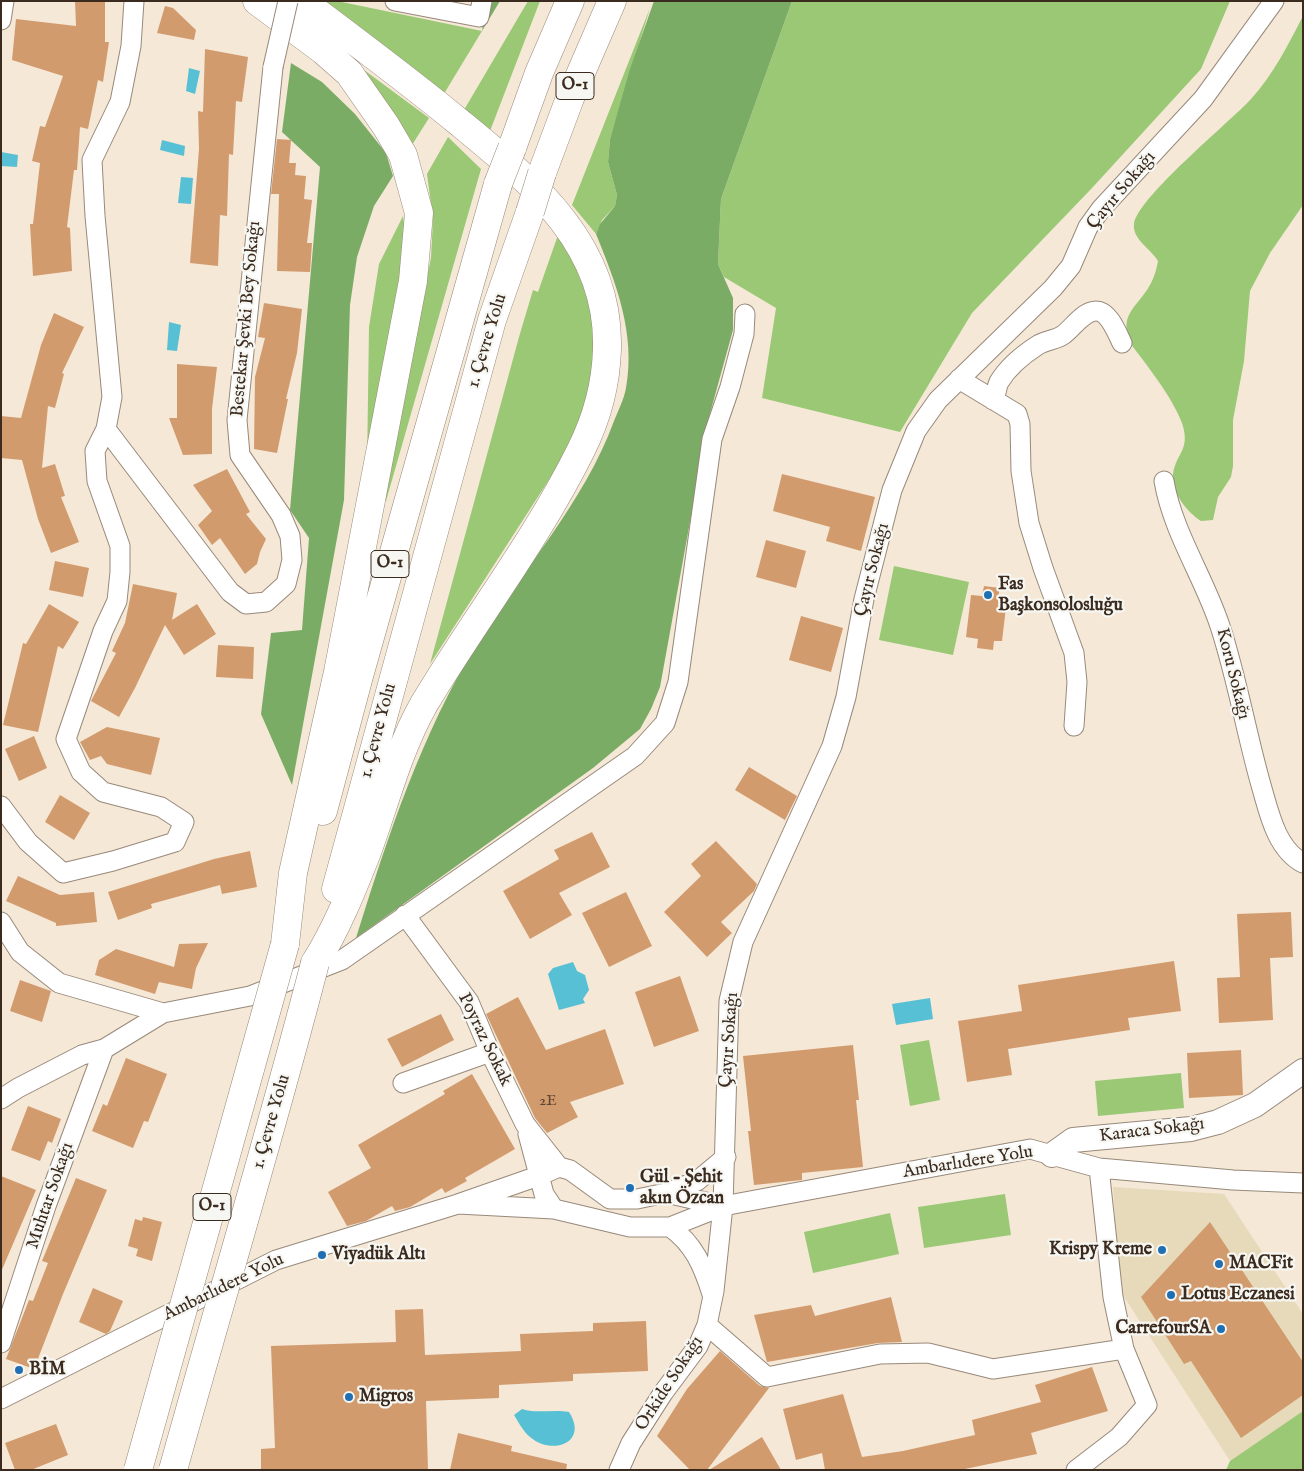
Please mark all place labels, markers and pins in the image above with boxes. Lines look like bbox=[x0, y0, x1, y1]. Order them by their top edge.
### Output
place label: Fas Başkonsolosluğu bbox=[998, 574, 1123, 616]
marker: Fas Başkonsolosluğu bbox=[982, 589, 994, 601]
place label: Gül - Şehit akın Özcan bbox=[640, 1167, 724, 1210]
marker: Gül - Şehit akın Özcan bbox=[624, 1182, 636, 1194]
place label: Krispy Kreme bbox=[1049, 1239, 1152, 1261]
place label: Viyadük Altı bbox=[332, 1244, 426, 1266]
marker: Krispy Kreme bbox=[1156, 1244, 1168, 1256]
marker: Viyadük Altı bbox=[316, 1249, 328, 1261]
place label: MACFit bbox=[1229, 1253, 1293, 1275]
marker: MACFit bbox=[1213, 1258, 1225, 1270]
place label: Lotus Eczanesi bbox=[1181, 1284, 1295, 1306]
marker: Lotus Eczanesi bbox=[1165, 1289, 1177, 1301]
place label: CarrefourSA bbox=[1115, 1318, 1211, 1340]
marker: CarrefourSA bbox=[1215, 1323, 1227, 1335]
place label: BİM bbox=[29, 1359, 66, 1381]
marker: BİM bbox=[13, 1364, 25, 1376]
place label: Migros bbox=[359, 1386, 413, 1408]
marker: Migros bbox=[343, 1391, 355, 1403]

